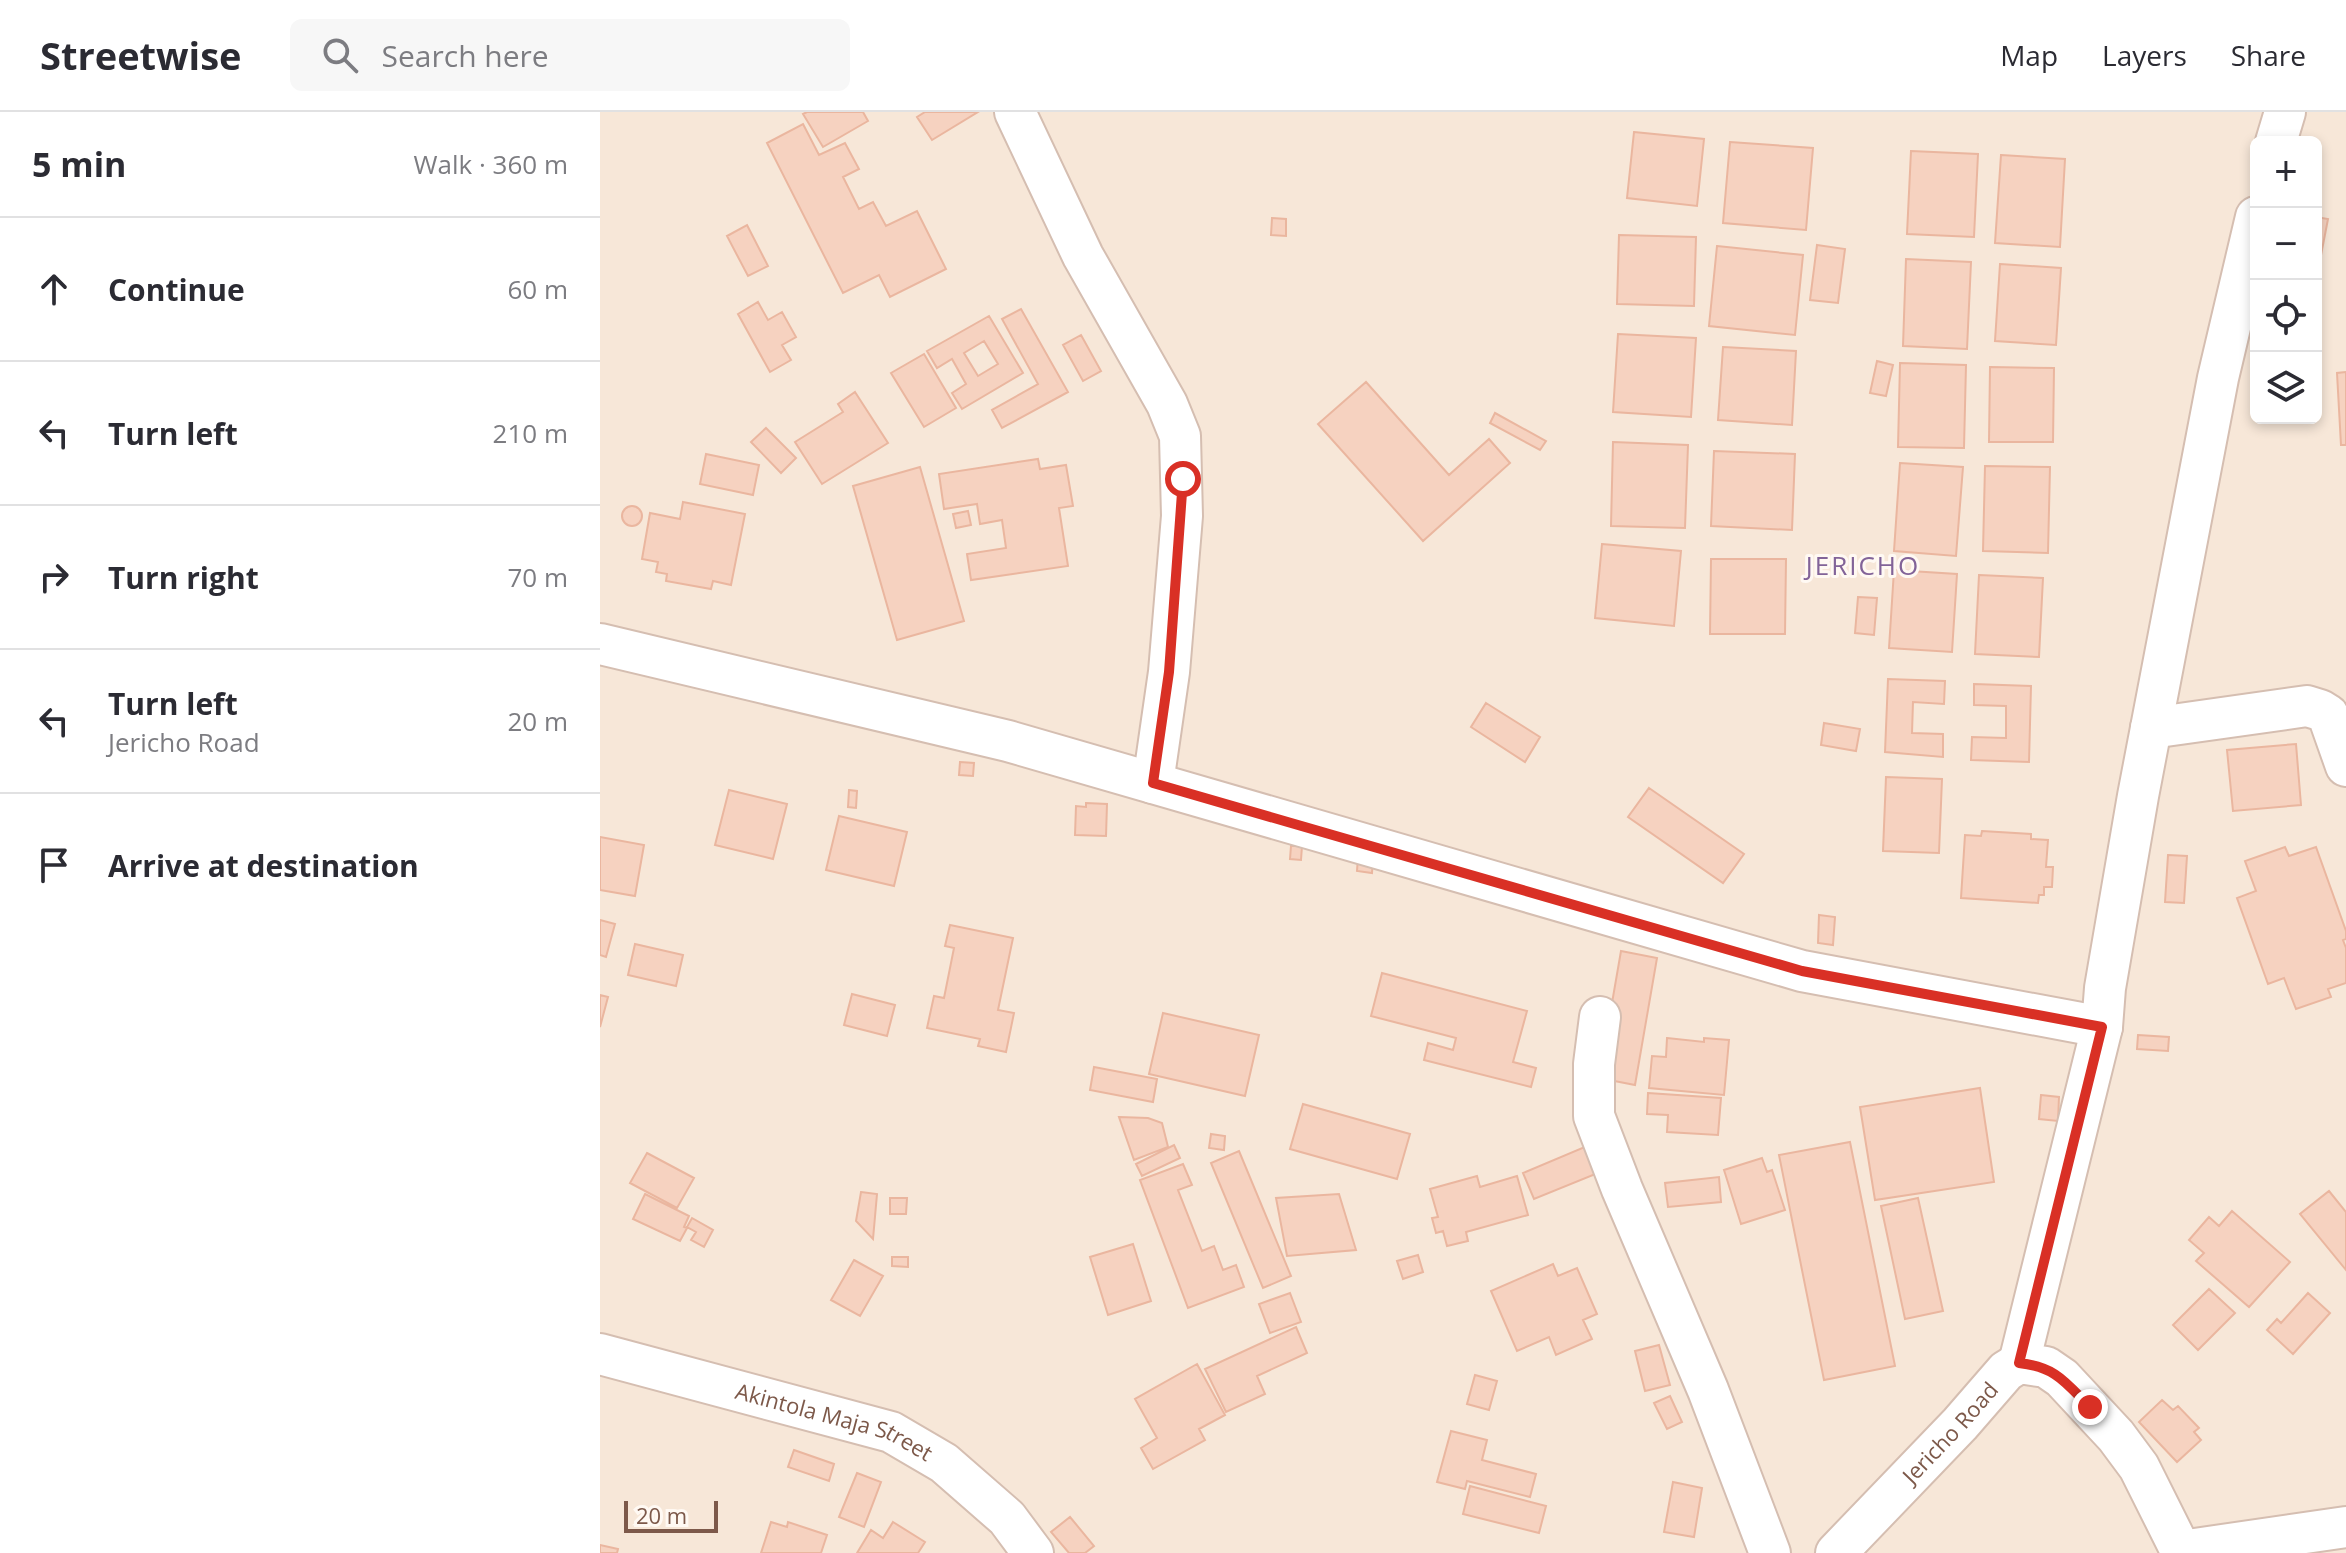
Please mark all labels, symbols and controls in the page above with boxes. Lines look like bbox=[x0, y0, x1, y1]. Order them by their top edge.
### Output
search box bbox=[290, 19, 850, 91]
text: Streetwise bbox=[40, 29, 242, 81]
icon: search bbox=[318, 33, 362, 77]
text: Search here bbox=[382, 35, 549, 76]
text: Map bbox=[2000, 36, 2058, 74]
text: Layers bbox=[2102, 36, 2187, 74]
text: Share bbox=[2231, 36, 2306, 74]
map controls bbox=[2250, 136, 2322, 424]
button: + bbox=[2250, 136, 2322, 208]
text: 5 min bbox=[32, 141, 126, 187]
text: Walk · 360 m bbox=[414, 146, 568, 182]
button: − bbox=[2250, 208, 2322, 280]
icon: ahead bbox=[32, 267, 76, 311]
text: Continue bbox=[108, 269, 245, 310]
text: 60 m bbox=[507, 271, 568, 307]
button: locate bbox=[2250, 280, 2322, 352]
button: layers bbox=[2250, 352, 2322, 424]
icon: left bbox=[32, 411, 76, 455]
text: Turn left bbox=[108, 413, 238, 454]
text: 210 m bbox=[493, 415, 568, 451]
route start bbox=[1165, 461, 1201, 497]
district label: JERICHO bbox=[1803, 547, 1920, 583]
icon: right bbox=[32, 555, 76, 599]
text: Turn right bbox=[108, 557, 259, 598]
text: 70 m bbox=[507, 559, 568, 595]
text: Turn left bbox=[108, 683, 238, 724]
icon: left bbox=[32, 699, 76, 743]
text: 20 m bbox=[507, 703, 568, 739]
text: Jericho Road bbox=[108, 724, 260, 760]
icon: arrive bbox=[32, 843, 76, 887]
text: Arrive at destination bbox=[108, 845, 419, 886]
street label: Akintola Maja Street bbox=[732, 1375, 939, 1467]
street label: Jericho Road bbox=[1894, 1375, 2004, 1491]
route end bbox=[2072, 1389, 2108, 1425]
scale bar bbox=[624, 1497, 718, 1533]
text: 20 m bbox=[636, 1500, 687, 1530]

